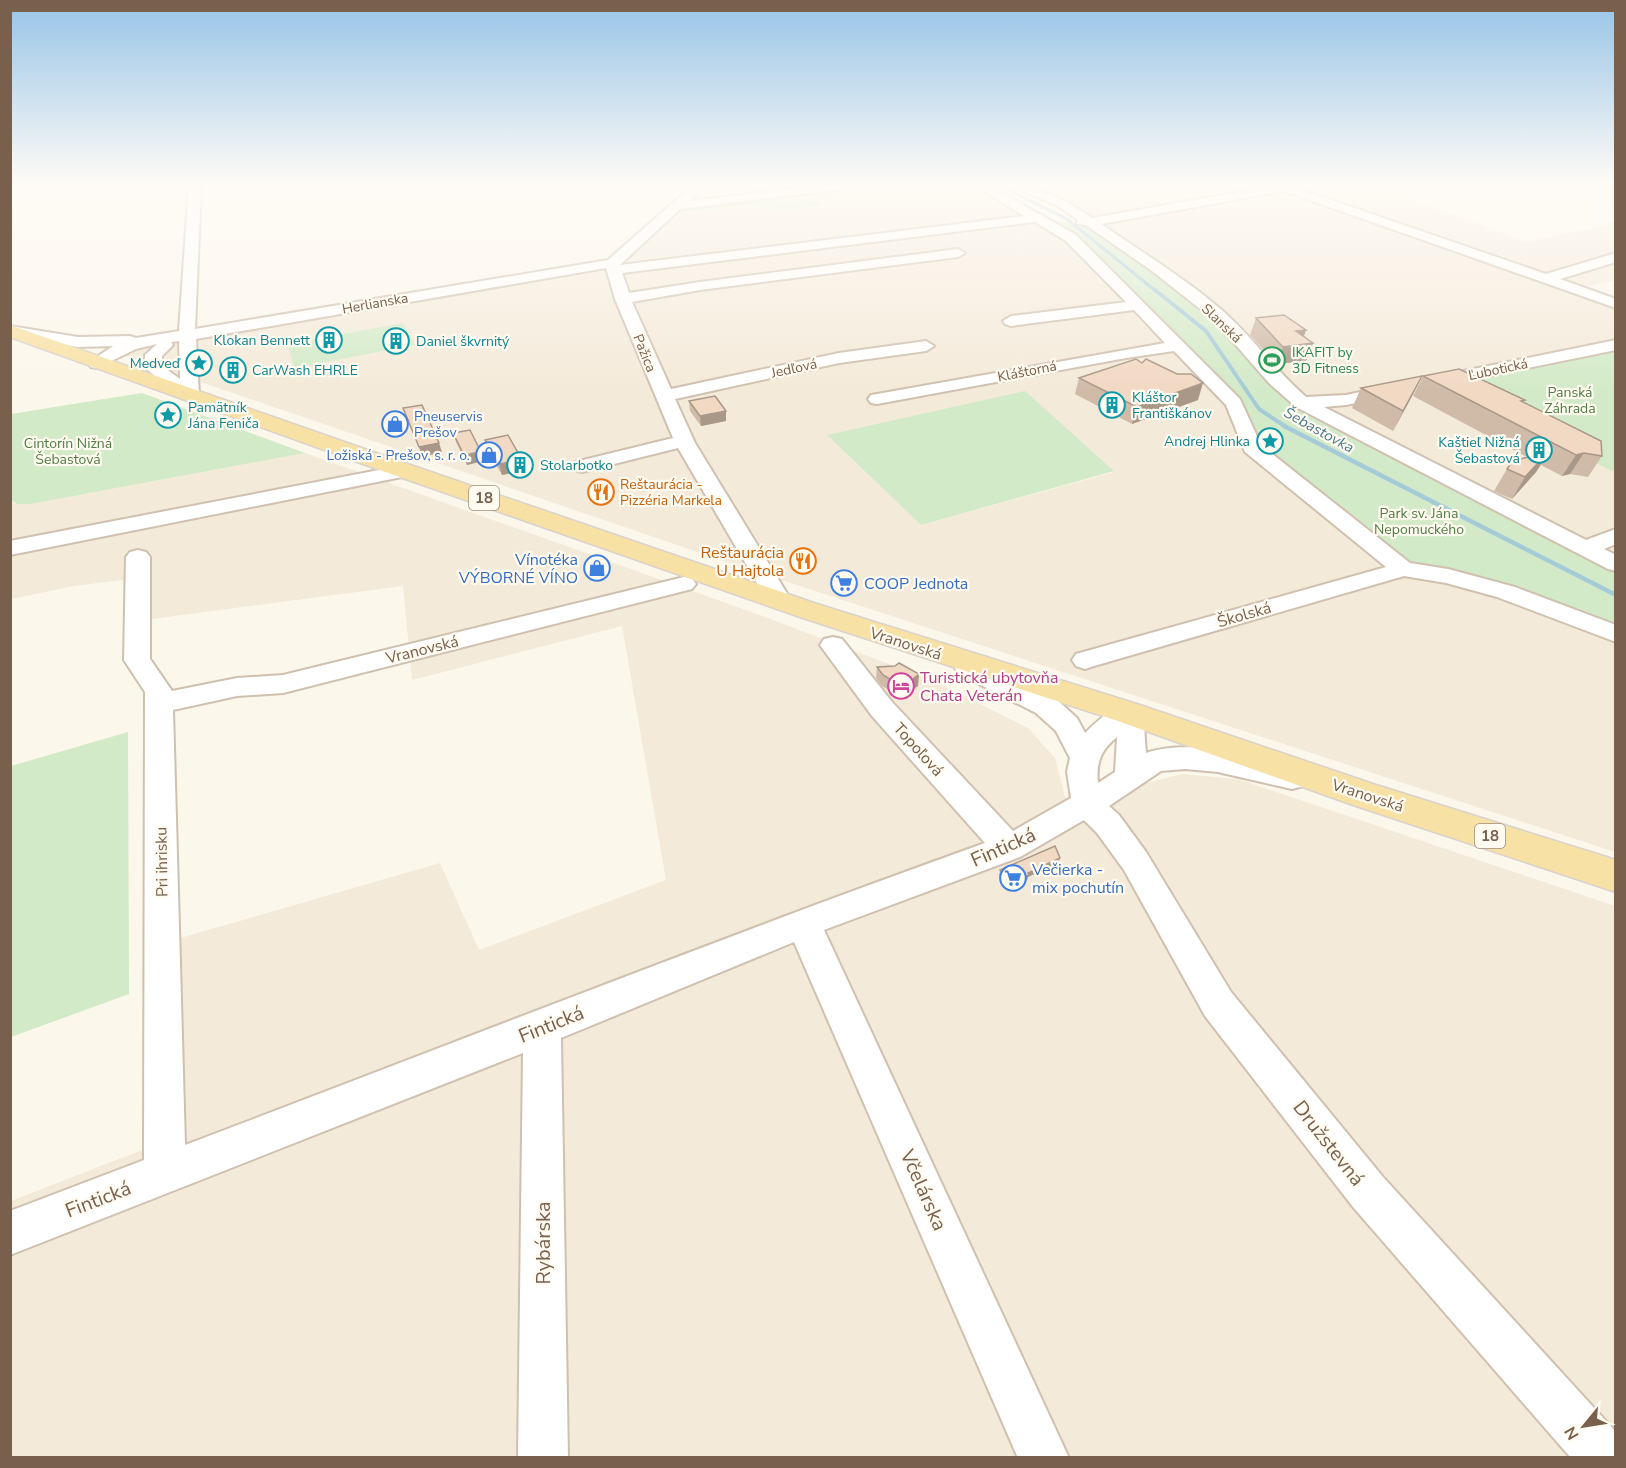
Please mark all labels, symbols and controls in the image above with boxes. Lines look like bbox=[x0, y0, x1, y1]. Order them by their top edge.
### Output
street label: Herlianska bbox=[340, 288, 410, 319]
street label: Slanská bbox=[1197, 299, 1246, 347]
building icon: Klokan Bennett bbox=[314, 325, 344, 355]
building icon: Daniel škvrnitý bbox=[381, 326, 411, 356]
place label: Klokan Bennett bbox=[214, 331, 310, 350]
street label: Pažica bbox=[628, 331, 661, 375]
place label: Daniel škvrnitý bbox=[416, 332, 510, 351]
place label: IKAFIT by 3D Fitness bbox=[1292, 343, 1359, 378]
sports icon: IKAFIT by 3D Fitness bbox=[1257, 345, 1287, 375]
place icon: Medveď bbox=[184, 348, 214, 378]
place label: Medveď bbox=[130, 354, 181, 373]
street label: Jedľová bbox=[768, 354, 819, 383]
street label: Ľubotická bbox=[1467, 354, 1530, 385]
building icon: CarWash EHRLE bbox=[218, 355, 248, 385]
street label: Kláštorná bbox=[996, 356, 1058, 387]
place label: CarWash EHRLE bbox=[252, 361, 358, 380]
park label: Panská Záhrada bbox=[1544, 383, 1596, 418]
place label: Kláštor Františkánov bbox=[1132, 388, 1213, 423]
building icon: Kláštor Františkánov bbox=[1097, 390, 1127, 420]
place label: Pamätník Jána Feniča bbox=[187, 398, 259, 433]
place icon: Pamätník Jána Feniča bbox=[153, 400, 183, 430]
water label: Šebastovka bbox=[1280, 402, 1358, 458]
place label: Pneuservis Prešov bbox=[414, 407, 483, 442]
shop icon: Pneuservis Prešov bbox=[380, 409, 410, 439]
place icon: Andrej Hlinka bbox=[1255, 426, 1285, 456]
place label: Andrej Hlinka bbox=[1164, 432, 1250, 451]
place label: Kaštieľ Nižná Šebastová bbox=[1438, 433, 1520, 468]
park label: Cintorín Nižná Šebastová bbox=[24, 434, 112, 469]
building icon: Kaštieľ Nižná Šebastová bbox=[1524, 435, 1554, 465]
shop icon: Ložiská - Prešov, s. r. o. bbox=[474, 440, 504, 470]
place label: Ložiská - Prešov, s. r. o. bbox=[326, 446, 470, 465]
building icon: Stolarbotko bbox=[505, 450, 535, 480]
place label: Stolarbotko bbox=[540, 456, 613, 475]
place label: Reštaurácia - Pizzéria Markela bbox=[620, 475, 722, 510]
restaurant icon: Reštaurácia - Pizzéria Markela bbox=[586, 477, 616, 507]
road number: 18 bbox=[469, 486, 499, 510]
park label: Park sv. Jána Nepomuckého bbox=[1374, 504, 1464, 539]
place label: Reštaurácia U Hajtola bbox=[701, 542, 784, 582]
restaurant icon: Reštaurácia U Hajtola bbox=[788, 546, 818, 576]
place label: Vínotéka VÝBORNÉ VÍNO bbox=[458, 549, 578, 589]
shop icon: Vínotéka VÝBORNÉ VÍNO bbox=[582, 553, 612, 583]
supermarket icon: COOP Jednota bbox=[829, 568, 859, 598]
place label: COOP Jednota bbox=[864, 573, 968, 595]
street label: Školská bbox=[1215, 597, 1274, 633]
street label: Vranovská bbox=[866, 622, 944, 666]
street label: Vranovská bbox=[383, 630, 461, 670]
place label: Turistická ubytovňa Chata Veterán bbox=[920, 667, 1058, 707]
hotel icon: Turistická ubytovňa Chata Veterán bbox=[886, 671, 916, 701]
street label: Topoľová bbox=[888, 718, 948, 781]
street label: Vranovská bbox=[1328, 774, 1406, 818]
street label: Fintická bbox=[966, 821, 1040, 874]
road number: 18 bbox=[1475, 824, 1505, 848]
street label: Pri ihrisku bbox=[150, 827, 174, 897]
place label: Večierka - mix pochutín bbox=[1031, 859, 1124, 899]
supermarket icon: Večierka - mix pochutín bbox=[998, 863, 1028, 893]
street label: Fintická bbox=[514, 999, 588, 1050]
street label: Družstevná bbox=[1287, 1095, 1371, 1192]
street label: Včelárska bbox=[893, 1145, 953, 1235]
street label: Fintická bbox=[61, 1175, 135, 1224]
street label: Rybárska bbox=[530, 1201, 557, 1285]
north arrow bbox=[1554, 1396, 1614, 1456]
text: N bbox=[1559, 1422, 1584, 1444]

